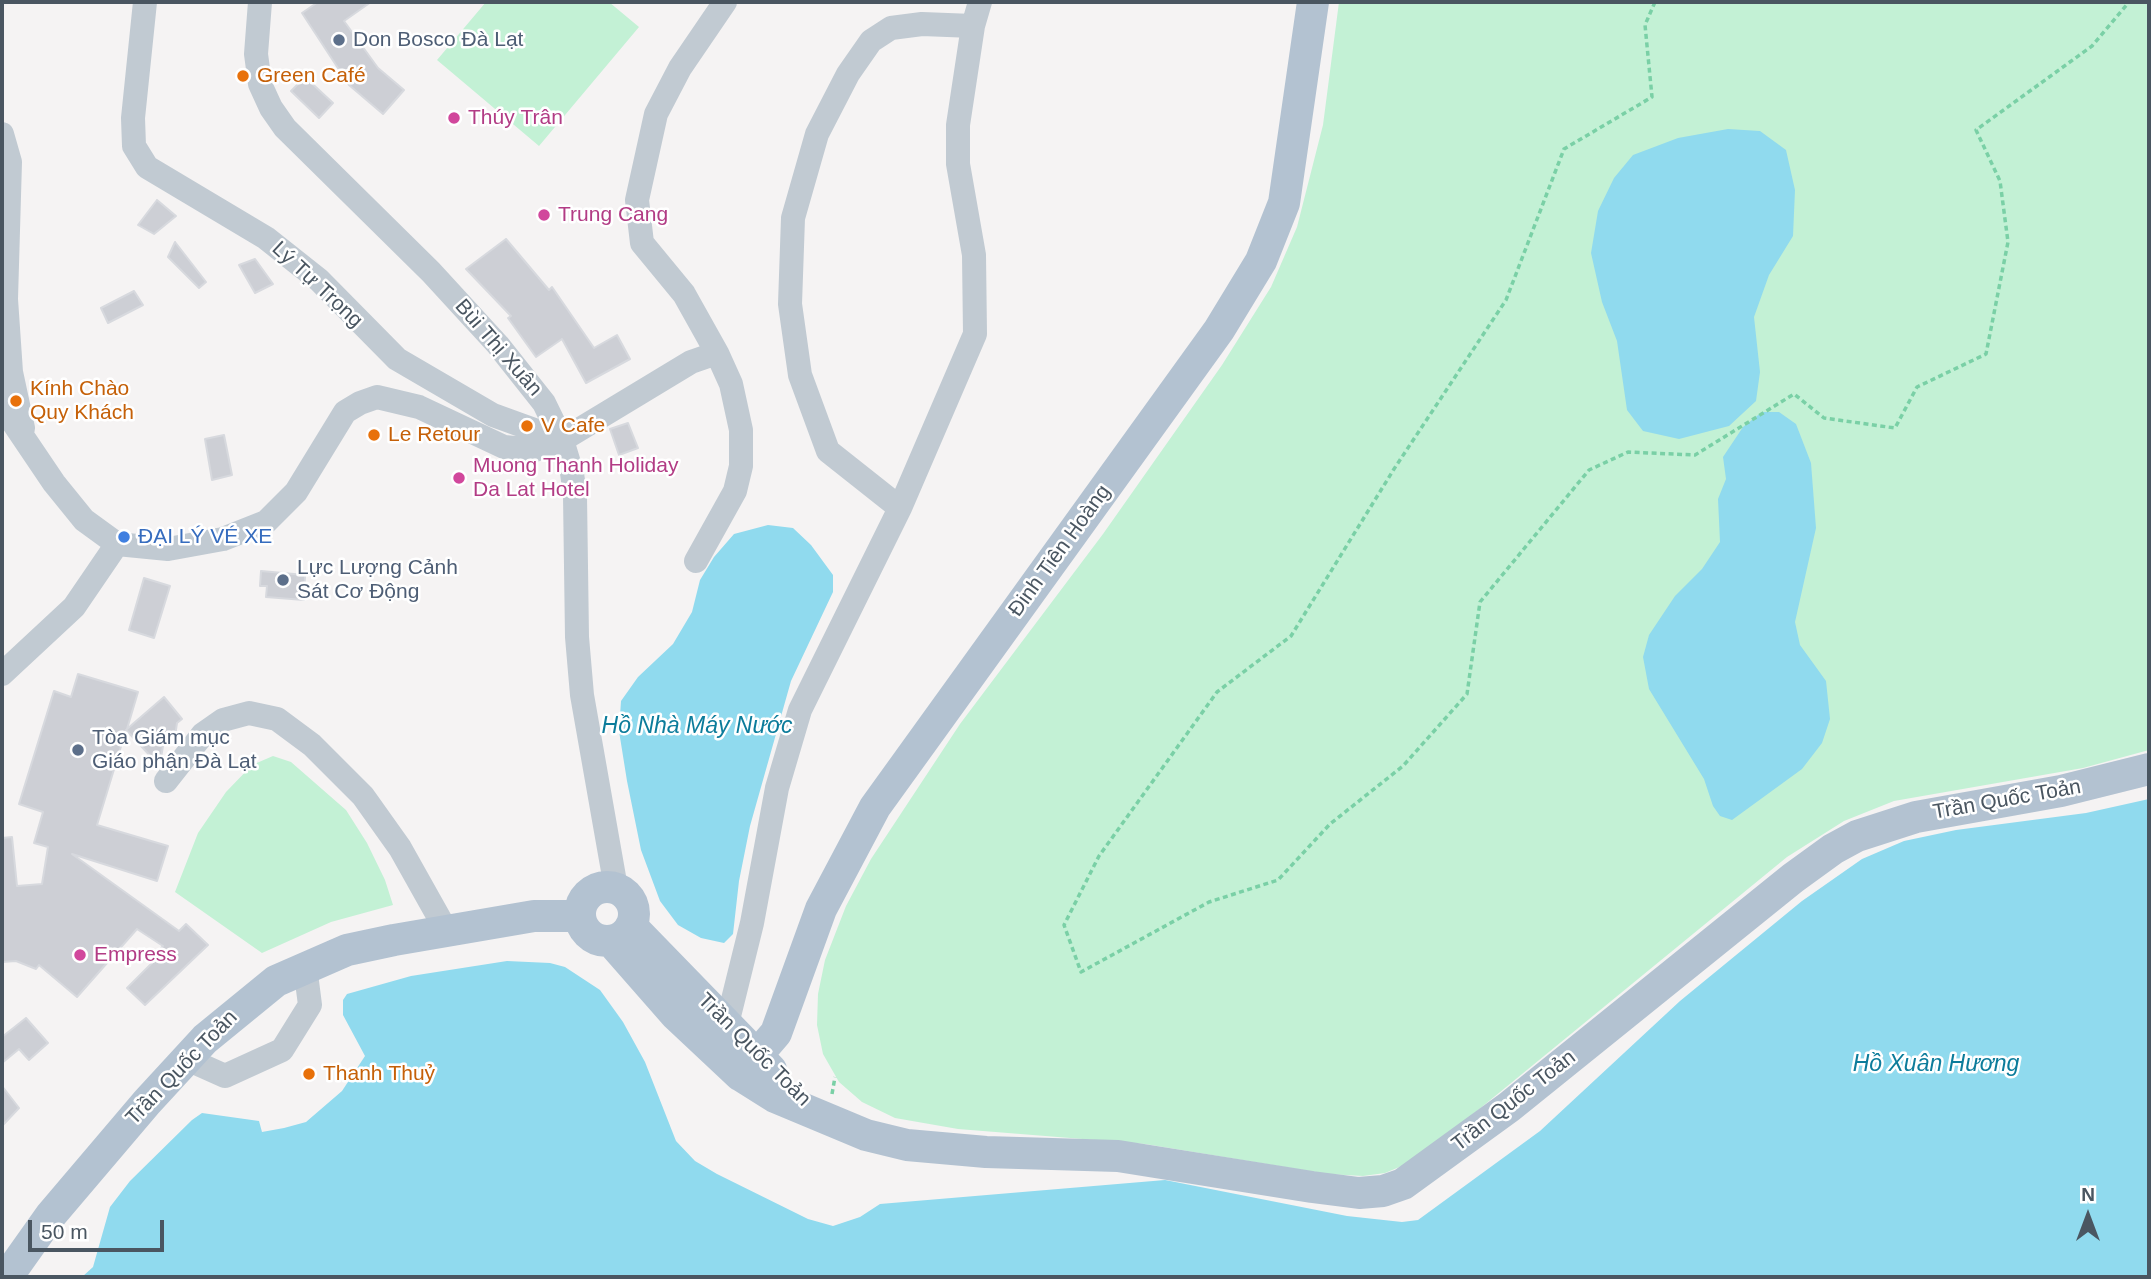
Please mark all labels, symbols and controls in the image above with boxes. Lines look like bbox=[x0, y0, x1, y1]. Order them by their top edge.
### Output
place label: Don Bosco Đà Lạt bbox=[353, 27, 523, 53]
marker: Don Bosco Đà Lạt bbox=[331, 32, 347, 48]
place label: Green Café bbox=[257, 63, 366, 89]
marker: Green Café bbox=[235, 68, 251, 84]
place label: Thúy Trân bbox=[468, 105, 563, 131]
marker: Thúy Trân bbox=[446, 110, 462, 126]
place label: Trung Cang bbox=[558, 202, 668, 228]
marker: Trung Cang bbox=[536, 207, 552, 223]
street label: Lý Tự Trọng bbox=[266, 237, 368, 333]
street label: Bùi Thị Xuân bbox=[449, 294, 547, 402]
place label: Kính Chào Quy Khách bbox=[30, 376, 134, 426]
marker: Kính Chào Quy Khách bbox=[8, 393, 24, 409]
place label: V Cafe bbox=[541, 413, 605, 439]
marker: V Cafe bbox=[519, 418, 535, 434]
place label: Le Retour bbox=[388, 422, 480, 448]
marker: Le Retour bbox=[366, 427, 382, 443]
place label: Muong Thanh Holiday Da Lat Hotel bbox=[473, 453, 678, 503]
marker: Muong Thanh Holiday Da Lat Hotel bbox=[451, 470, 467, 486]
street label: Đinh Tiên Hoàng bbox=[1004, 480, 1116, 622]
place label: ĐẠI LÝ VÉ XE bbox=[138, 524, 272, 550]
marker: ĐẠI LÝ VÉ XE bbox=[116, 529, 132, 545]
place label: Lực Lượng Cảnh Sát Cơ Động bbox=[297, 555, 458, 605]
marker: Lực Lượng Cảnh Sát Cơ Động bbox=[275, 572, 291, 588]
water label: Hồ Nhà Máy Nước bbox=[602, 713, 792, 741]
place label: Tòa Giám mục Giáo phận Đà Lạt bbox=[92, 725, 257, 775]
marker: Tòa Giám mục Giáo phận Đà Lạt bbox=[70, 742, 86, 758]
street label: Trần Quốc Toản bbox=[1931, 775, 2083, 825]
place label: Empress bbox=[94, 942, 177, 968]
marker: Empress bbox=[72, 947, 88, 963]
street label: Trần Quốc Toản bbox=[692, 988, 816, 1112]
street label: Trần Quốc Toản bbox=[121, 1005, 243, 1131]
street label: Trần Quốc Toản bbox=[1447, 1045, 1581, 1157]
water label: Hồ Xuân Hương bbox=[1853, 1051, 2019, 1079]
place label: Thanh Thuỷ bbox=[323, 1061, 435, 1087]
marker: Thanh Thuỷ bbox=[301, 1066, 317, 1082]
north arrow bbox=[2053, 1181, 2123, 1251]
text: N bbox=[2081, 1184, 2095, 1205]
scale bar bbox=[32, 1206, 168, 1250]
text: 50 m bbox=[41, 1220, 88, 1243]

